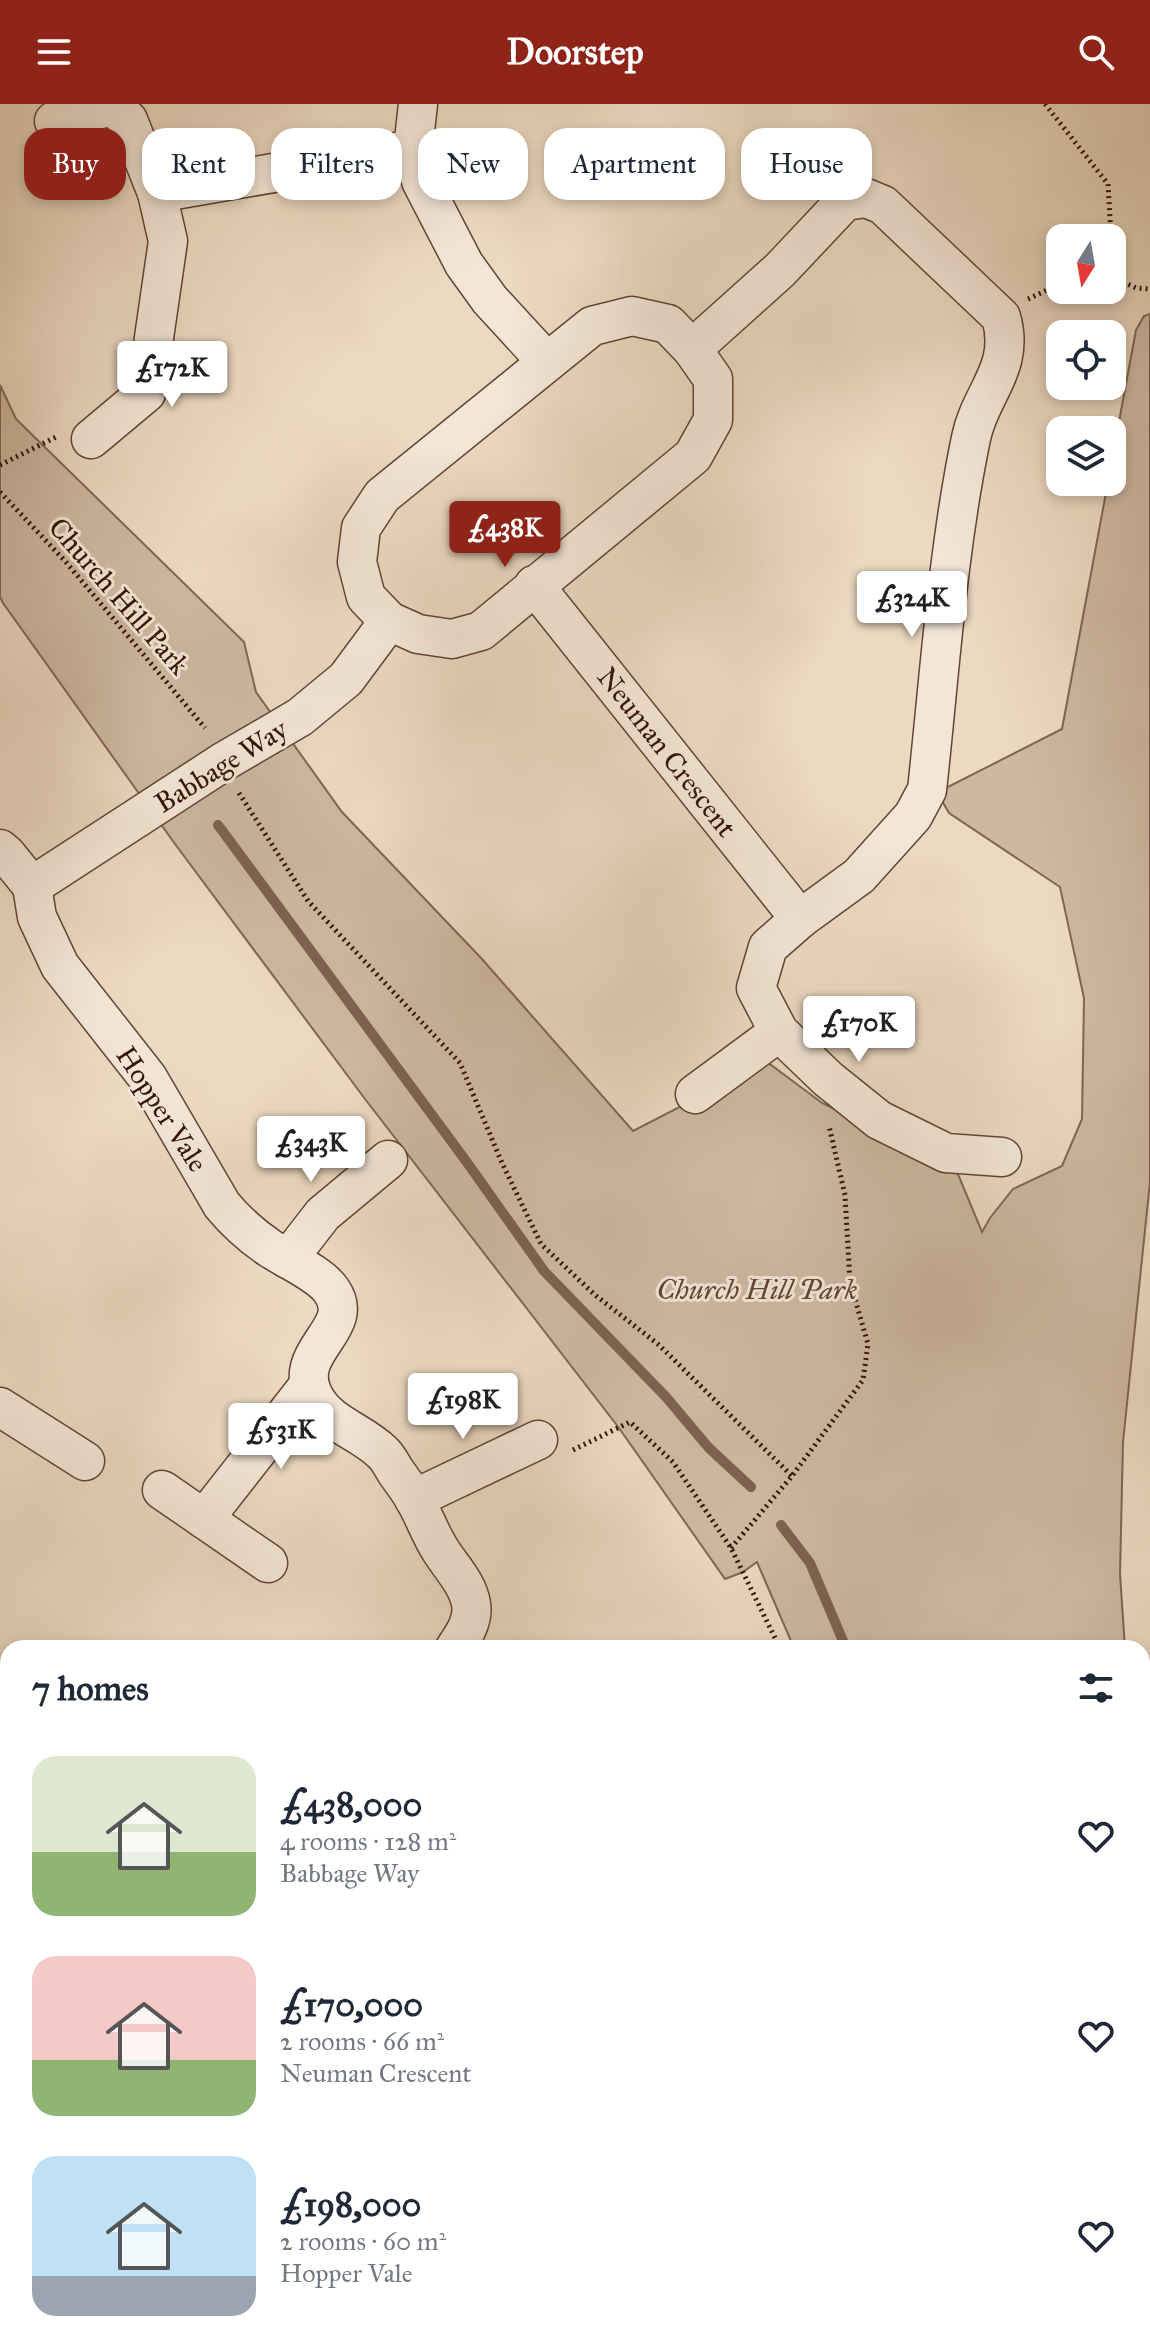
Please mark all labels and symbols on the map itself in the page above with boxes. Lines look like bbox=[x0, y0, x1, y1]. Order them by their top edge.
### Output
north arrow bbox=[1046, 224, 1126, 304]
pin: £172K bbox=[116, 341, 228, 409]
pin: £438K bbox=[449, 501, 561, 569]
street label: Church Hill Park bbox=[41, 510, 197, 682]
pin: £324K bbox=[856, 571, 968, 639]
street label: Neuman Crescent bbox=[590, 660, 744, 844]
street label: Babbage Way bbox=[148, 711, 295, 821]
pin: £170K bbox=[803, 996, 915, 1064]
street label: Hopper Vale bbox=[108, 1040, 216, 1178]
pin: £343K bbox=[255, 1116, 367, 1184]
park label: Church Hill Park bbox=[657, 1272, 858, 1307]
pin: £198K bbox=[407, 1373, 519, 1441]
pin: £531K bbox=[225, 1403, 337, 1471]

